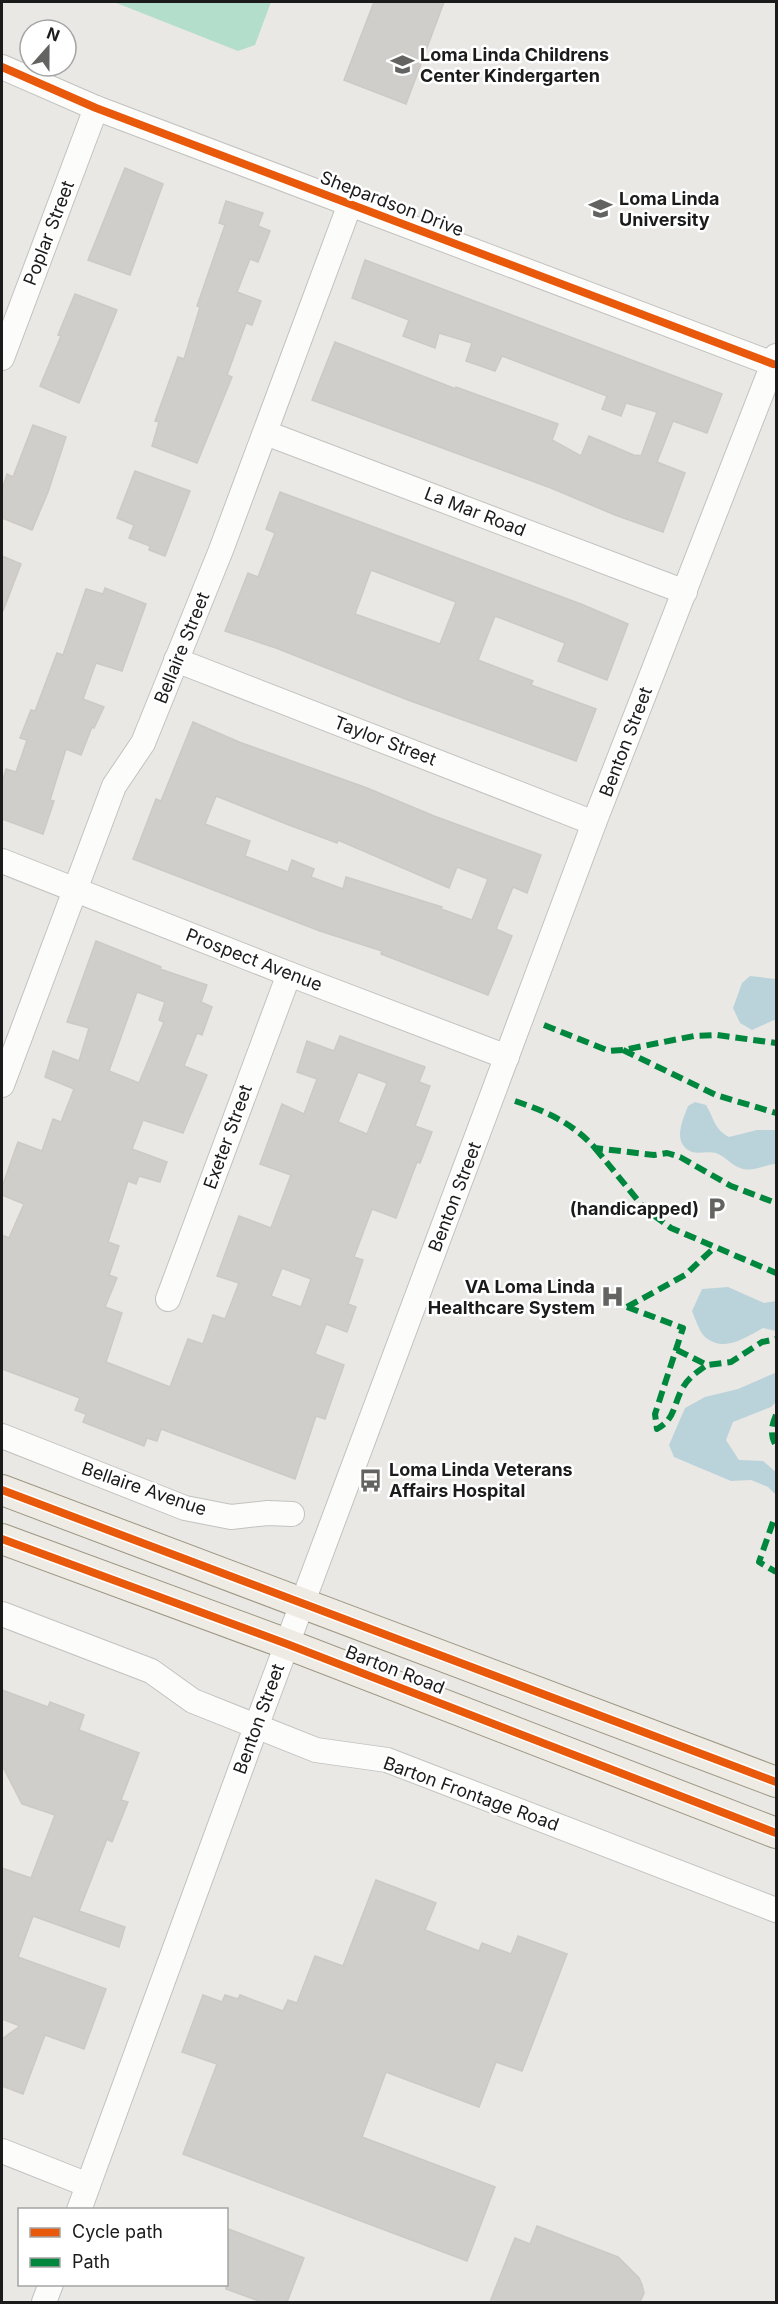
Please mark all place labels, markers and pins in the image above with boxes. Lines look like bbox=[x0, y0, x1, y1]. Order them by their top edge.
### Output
place label: Loma Linda Childrens Center Kindergarten bbox=[420, 44, 609, 86]
school or university icon: Loma Linda Childrens Center Kindergarten bbox=[389, 52, 415, 78]
place label: Loma Linda University bbox=[619, 188, 719, 230]
school or university icon: Loma Linda University bbox=[588, 196, 614, 222]
parking icon: (handicapped) bbox=[704, 1196, 730, 1222]
place label: (handicapped) bbox=[570, 1198, 699, 1219]
place label: VA Loma Linda Healthcare System bbox=[428, 1276, 595, 1318]
hospital icon: VA Loma Linda Healthcare System bbox=[600, 1284, 626, 1310]
place label: Loma Linda Veterans Affairs Hospital bbox=[389, 1459, 573, 1501]
bus stop icon: Loma Linda Veterans Affairs Hospital bbox=[358, 1467, 384, 1493]

